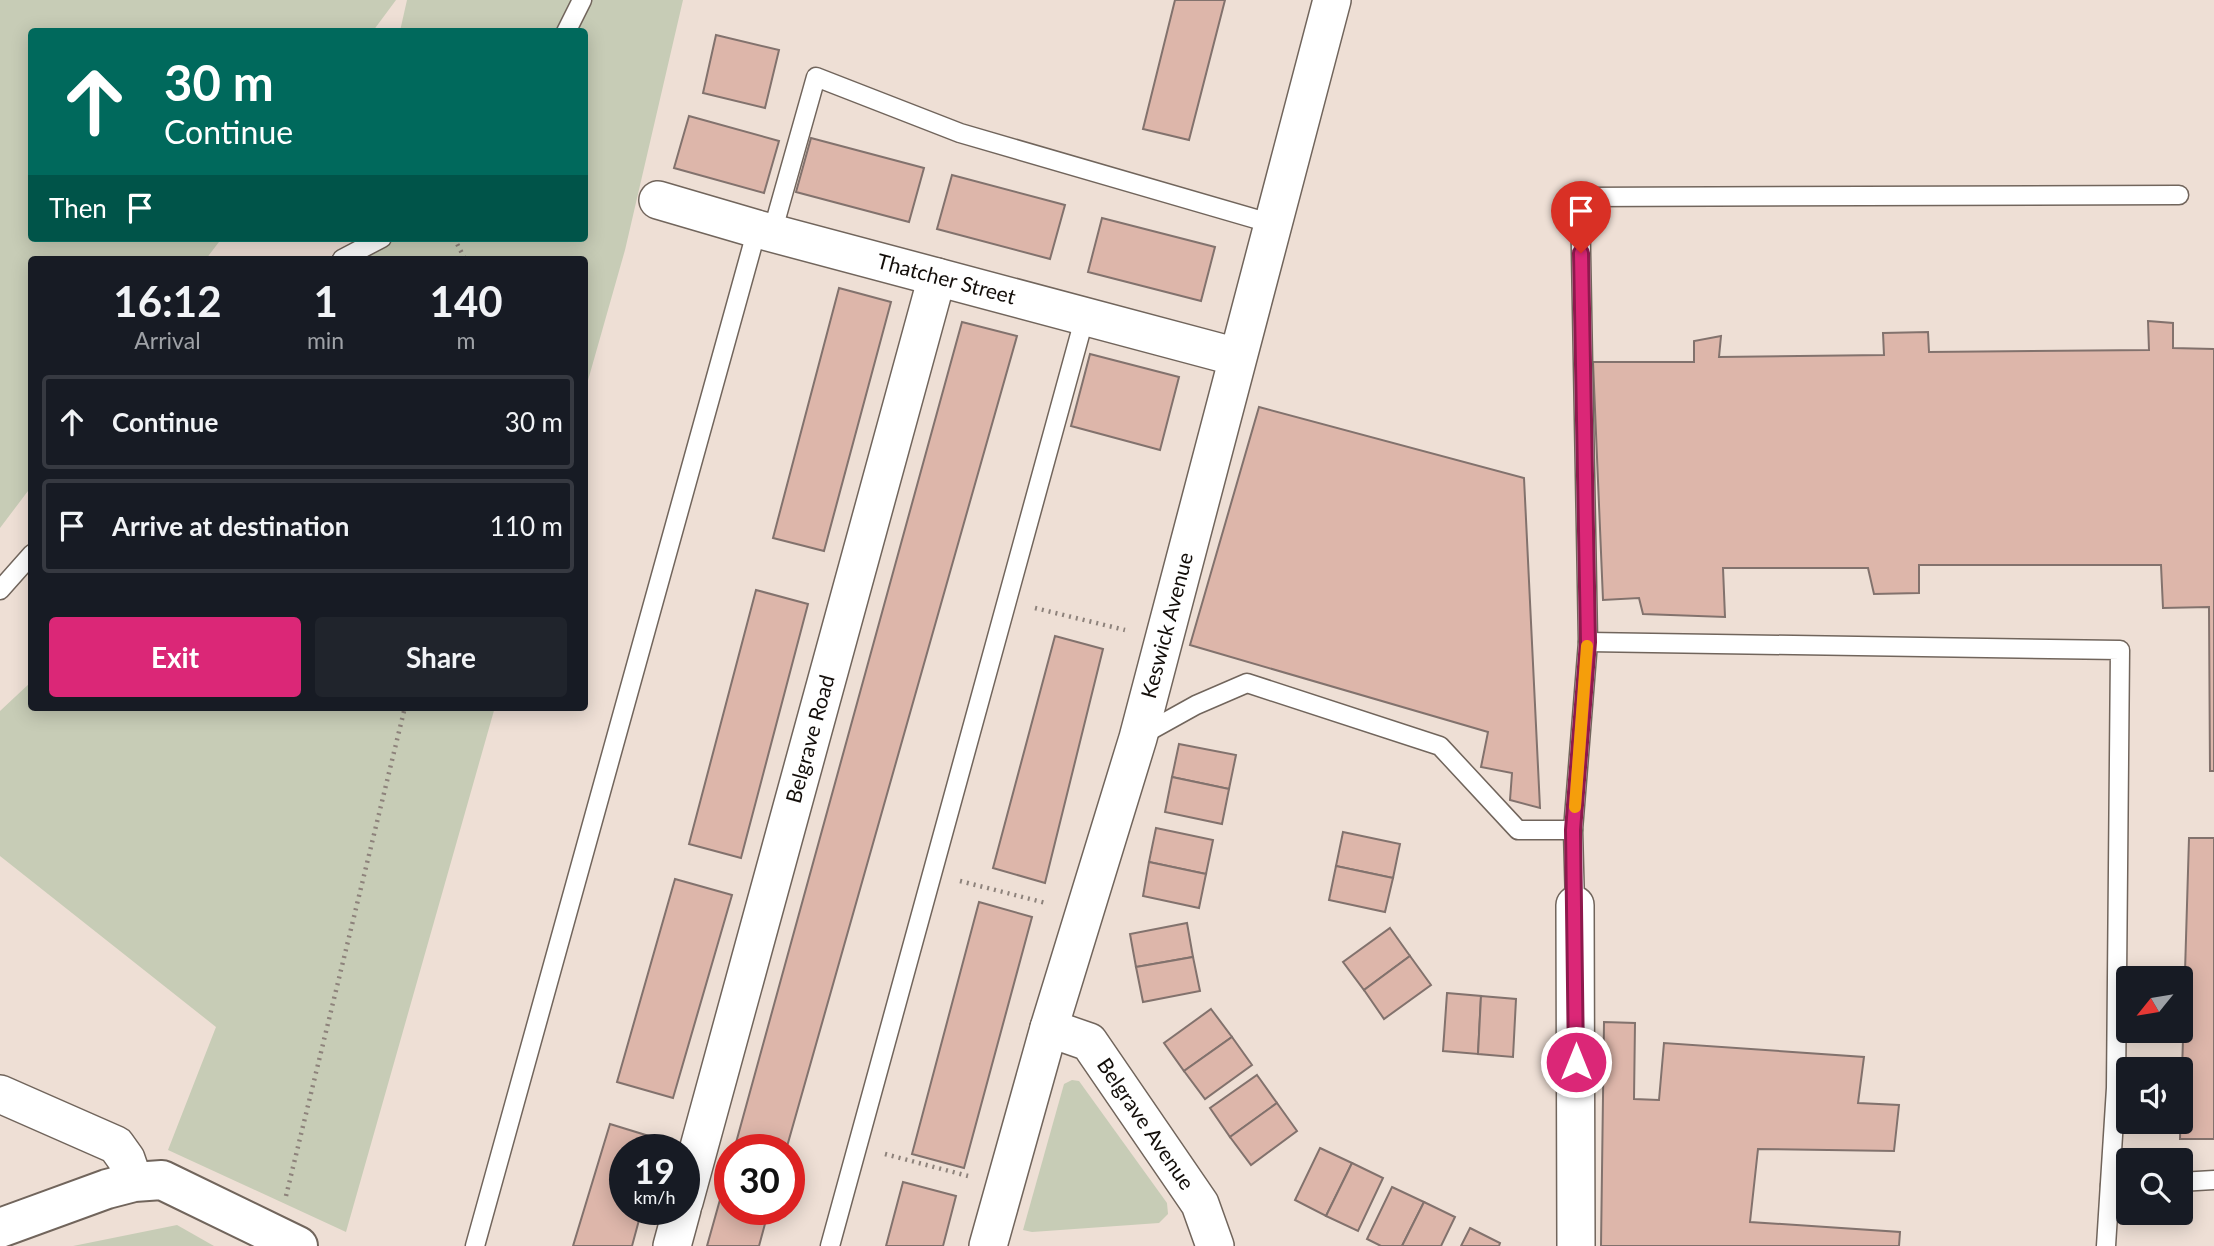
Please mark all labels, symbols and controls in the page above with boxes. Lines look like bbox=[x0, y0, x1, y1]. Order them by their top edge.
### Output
text: 30 m bbox=[164, 53, 274, 111]
icon: ahead bbox=[49, 56, 140, 147]
text: Continue bbox=[164, 112, 293, 151]
pin bbox=[1551, 181, 1611, 253]
icon: arrive bbox=[121, 189, 159, 227]
text: Then bbox=[49, 192, 107, 224]
icon: arrive bbox=[1562, 192, 1600, 230]
street label: Thatcher Street bbox=[875, 248, 1019, 309]
text: 16:12 bbox=[113, 276, 222, 326]
text: 1 bbox=[313, 276, 338, 326]
text: 140 bbox=[430, 276, 503, 326]
text: Arrival bbox=[134, 326, 201, 354]
text: min bbox=[307, 326, 344, 354]
text: m bbox=[457, 326, 476, 354]
icon: ahead bbox=[53, 403, 91, 441]
text: Continue bbox=[112, 406, 218, 438]
text: 30 m bbox=[505, 406, 563, 438]
icon: arrive bbox=[53, 507, 91, 545]
text: Arrive at destination bbox=[112, 510, 349, 542]
text: 110 m bbox=[490, 510, 563, 542]
street label: Keswick Avenue bbox=[1135, 550, 1197, 701]
button: Exit bbox=[49, 617, 301, 697]
button: Share bbox=[315, 617, 567, 697]
street label: Belgrave Road bbox=[780, 672, 839, 805]
north arrow bbox=[2116, 966, 2193, 1043]
map controls bbox=[2116, 966, 2193, 1225]
position arrow bbox=[1539, 1025, 1613, 1099]
street label: Belgrave Avenue bbox=[1093, 1053, 1200, 1194]
button: sound bbox=[2116, 1057, 2193, 1134]
speed limit sign: 30 bbox=[714, 1134, 805, 1225]
button: search bbox=[2116, 1148, 2193, 1225]
text: 19 bbox=[634, 1149, 675, 1191]
text: km/h bbox=[633, 1186, 676, 1208]

